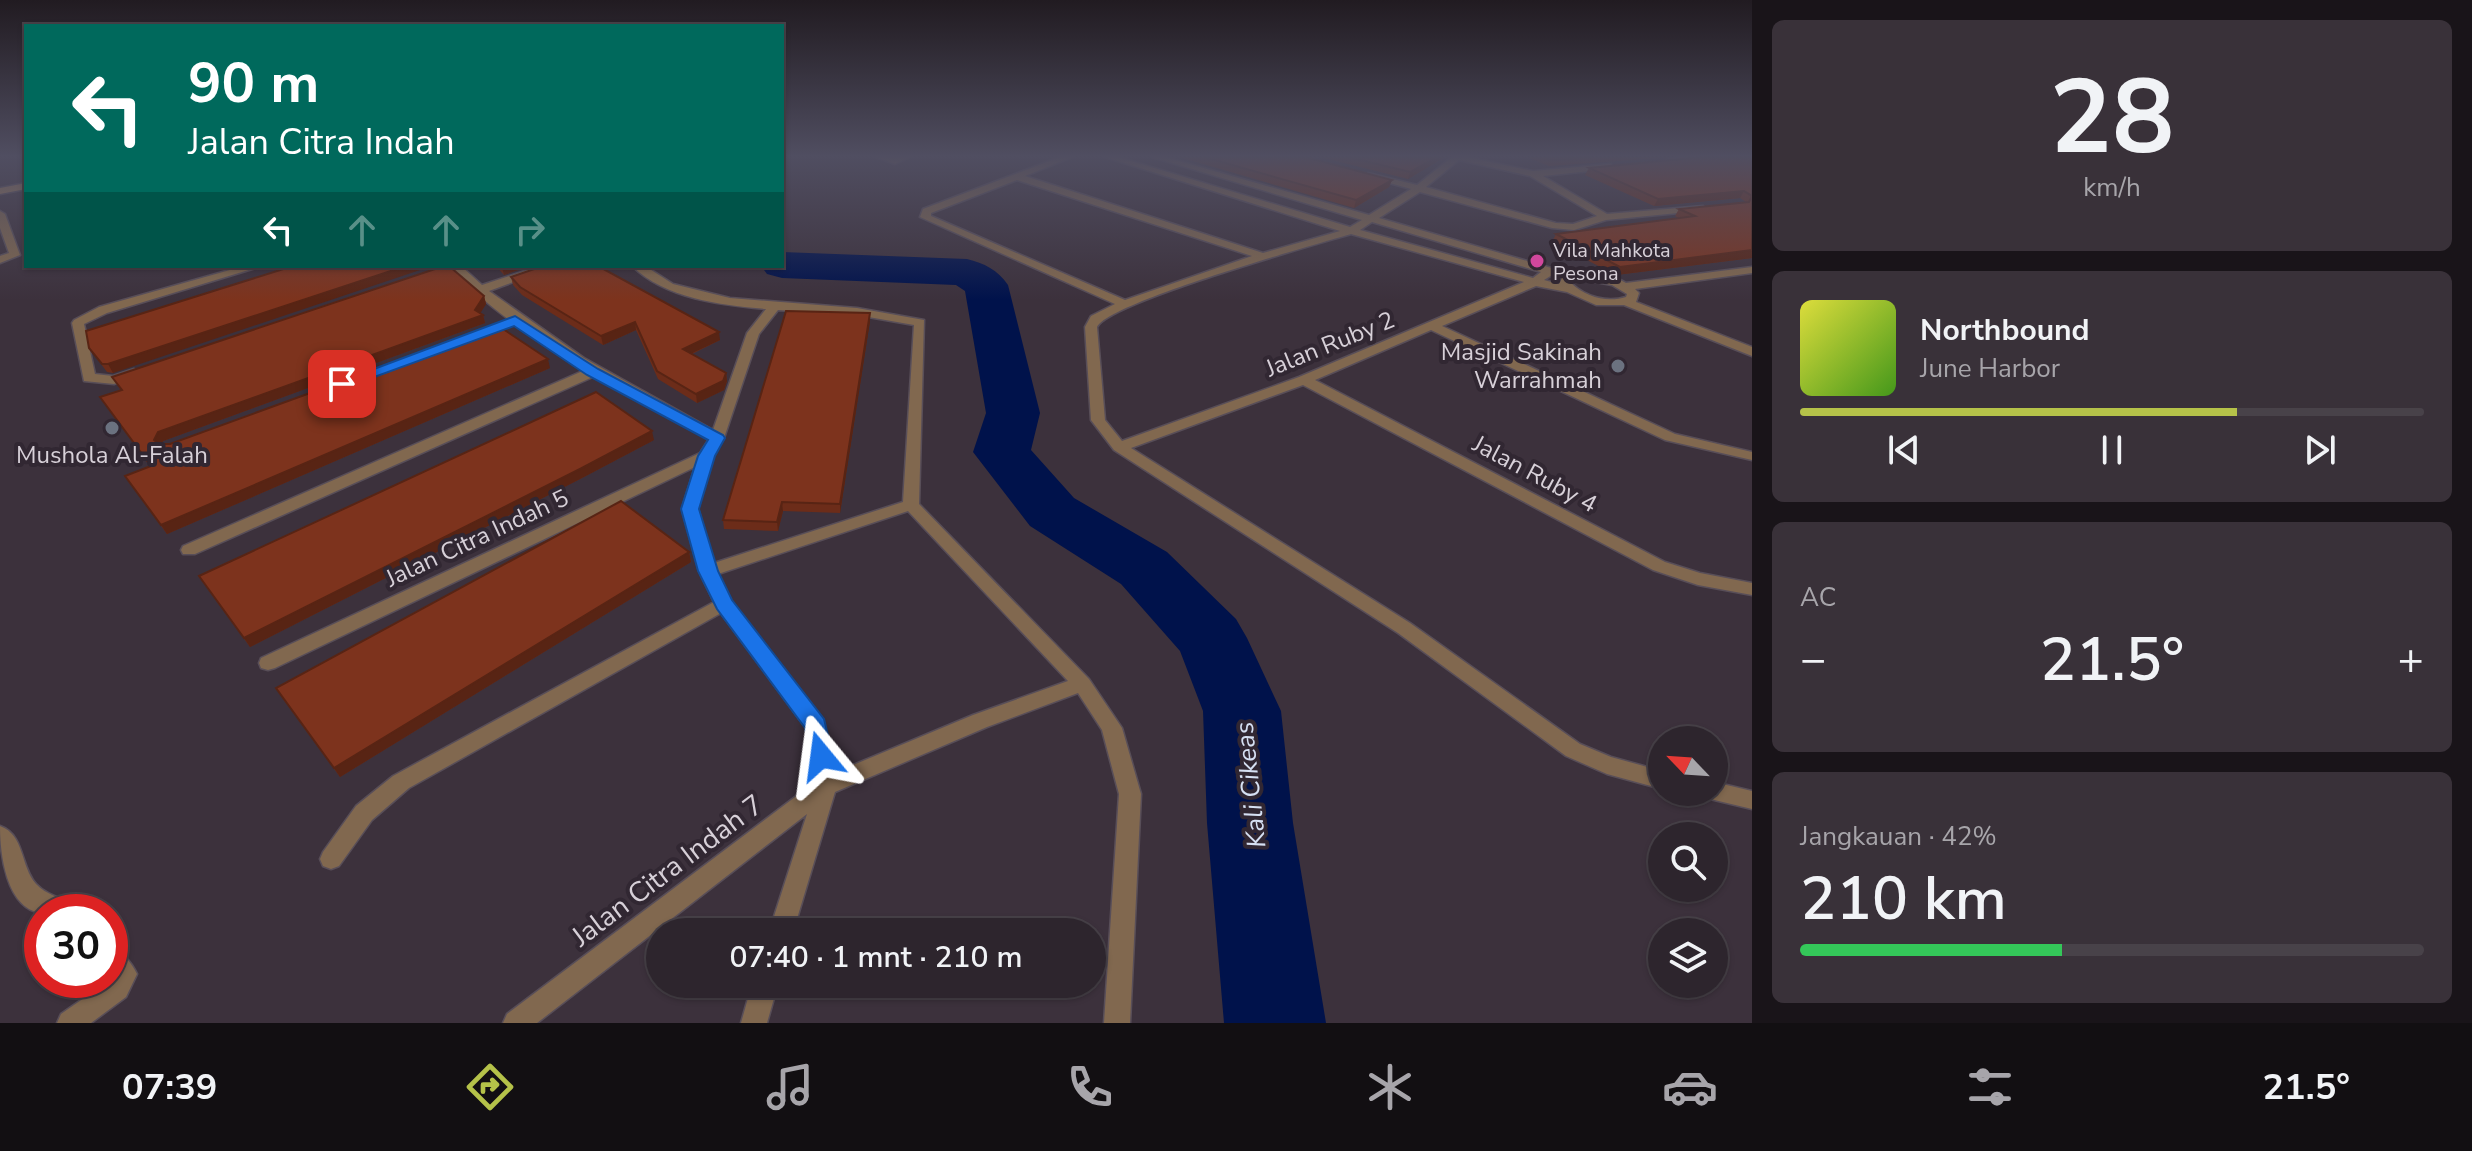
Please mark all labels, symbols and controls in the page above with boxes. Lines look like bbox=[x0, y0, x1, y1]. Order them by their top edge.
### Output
text: 90 m bbox=[188, 45, 319, 122]
text: 28 bbox=[2050, 47, 2174, 189]
icon: left bbox=[56, 56, 160, 160]
text: Jalan Citra Indah bbox=[188, 118, 455, 167]
text: km/h bbox=[2083, 170, 2141, 205]
icon: left bbox=[256, 208, 300, 252]
icon: ahead bbox=[340, 208, 384, 252]
icon: ahead bbox=[424, 208, 468, 252]
icon: right bbox=[508, 208, 552, 252]
place label: Vila Mahkota Pesona bbox=[1552, 237, 1671, 287]
marker: Vila Mahkota Pesona bbox=[1528, 252, 1546, 270]
street label: Jalan Ruby 2 bbox=[1260, 304, 1399, 385]
text: Northbound bbox=[1920, 310, 2090, 351]
place label: Masjid Sakinah Warrahmah bbox=[1441, 336, 1602, 396]
pin bbox=[308, 350, 376, 418]
text: June Harbor bbox=[1920, 351, 2060, 386]
marker: Masjid Sakinah Warrahmah bbox=[1609, 357, 1627, 375]
icon: arrive bbox=[320, 362, 364, 406]
marker: Mushola Al-Falah bbox=[103, 419, 121, 437]
street label: Jalan Ruby 4 bbox=[1466, 427, 1603, 520]
icon: previous bbox=[1882, 428, 1926, 472]
icon: pause bbox=[2090, 428, 2134, 472]
icon: next bbox=[2298, 428, 2342, 472]
place label: Mushola Al-Falah bbox=[16, 439, 208, 471]
street label: Jalan Citra Indah 5 bbox=[379, 482, 574, 595]
text: AC bbox=[1800, 580, 1836, 615]
text: 21.5° bbox=[2040, 619, 2184, 701]
text: − bbox=[1800, 630, 1826, 690]
text: + bbox=[2398, 630, 2424, 690]
position arrow bbox=[779, 714, 863, 798]
water label: Kali Cikeas bbox=[1226, 720, 1275, 850]
north arrow bbox=[1648, 726, 1728, 806]
map controls bbox=[1648, 726, 1728, 998]
street label: Jalan Citra Indah 7 bbox=[563, 786, 771, 956]
text: Jangkauan · 42% bbox=[1800, 819, 1997, 854]
button: search bbox=[1648, 822, 1728, 902]
text: 210 km bbox=[1800, 858, 2007, 940]
speed limit sign: 30 bbox=[24, 894, 128, 998]
button: layers bbox=[1648, 918, 1728, 998]
text: 07:40 · 1 mnt · 210 m bbox=[730, 937, 1022, 978]
icon: directions bbox=[462, 1059, 518, 1115]
icon: music bbox=[762, 1059, 818, 1115]
icon: phone bbox=[1062, 1059, 1118, 1115]
icon: climate bbox=[1362, 1059, 1418, 1115]
icon: car bbox=[1662, 1059, 1718, 1115]
icon: filters bbox=[1962, 1059, 2018, 1115]
text: 07:39 bbox=[122, 1063, 217, 1112]
text: 21.5° bbox=[2263, 1063, 2350, 1112]

